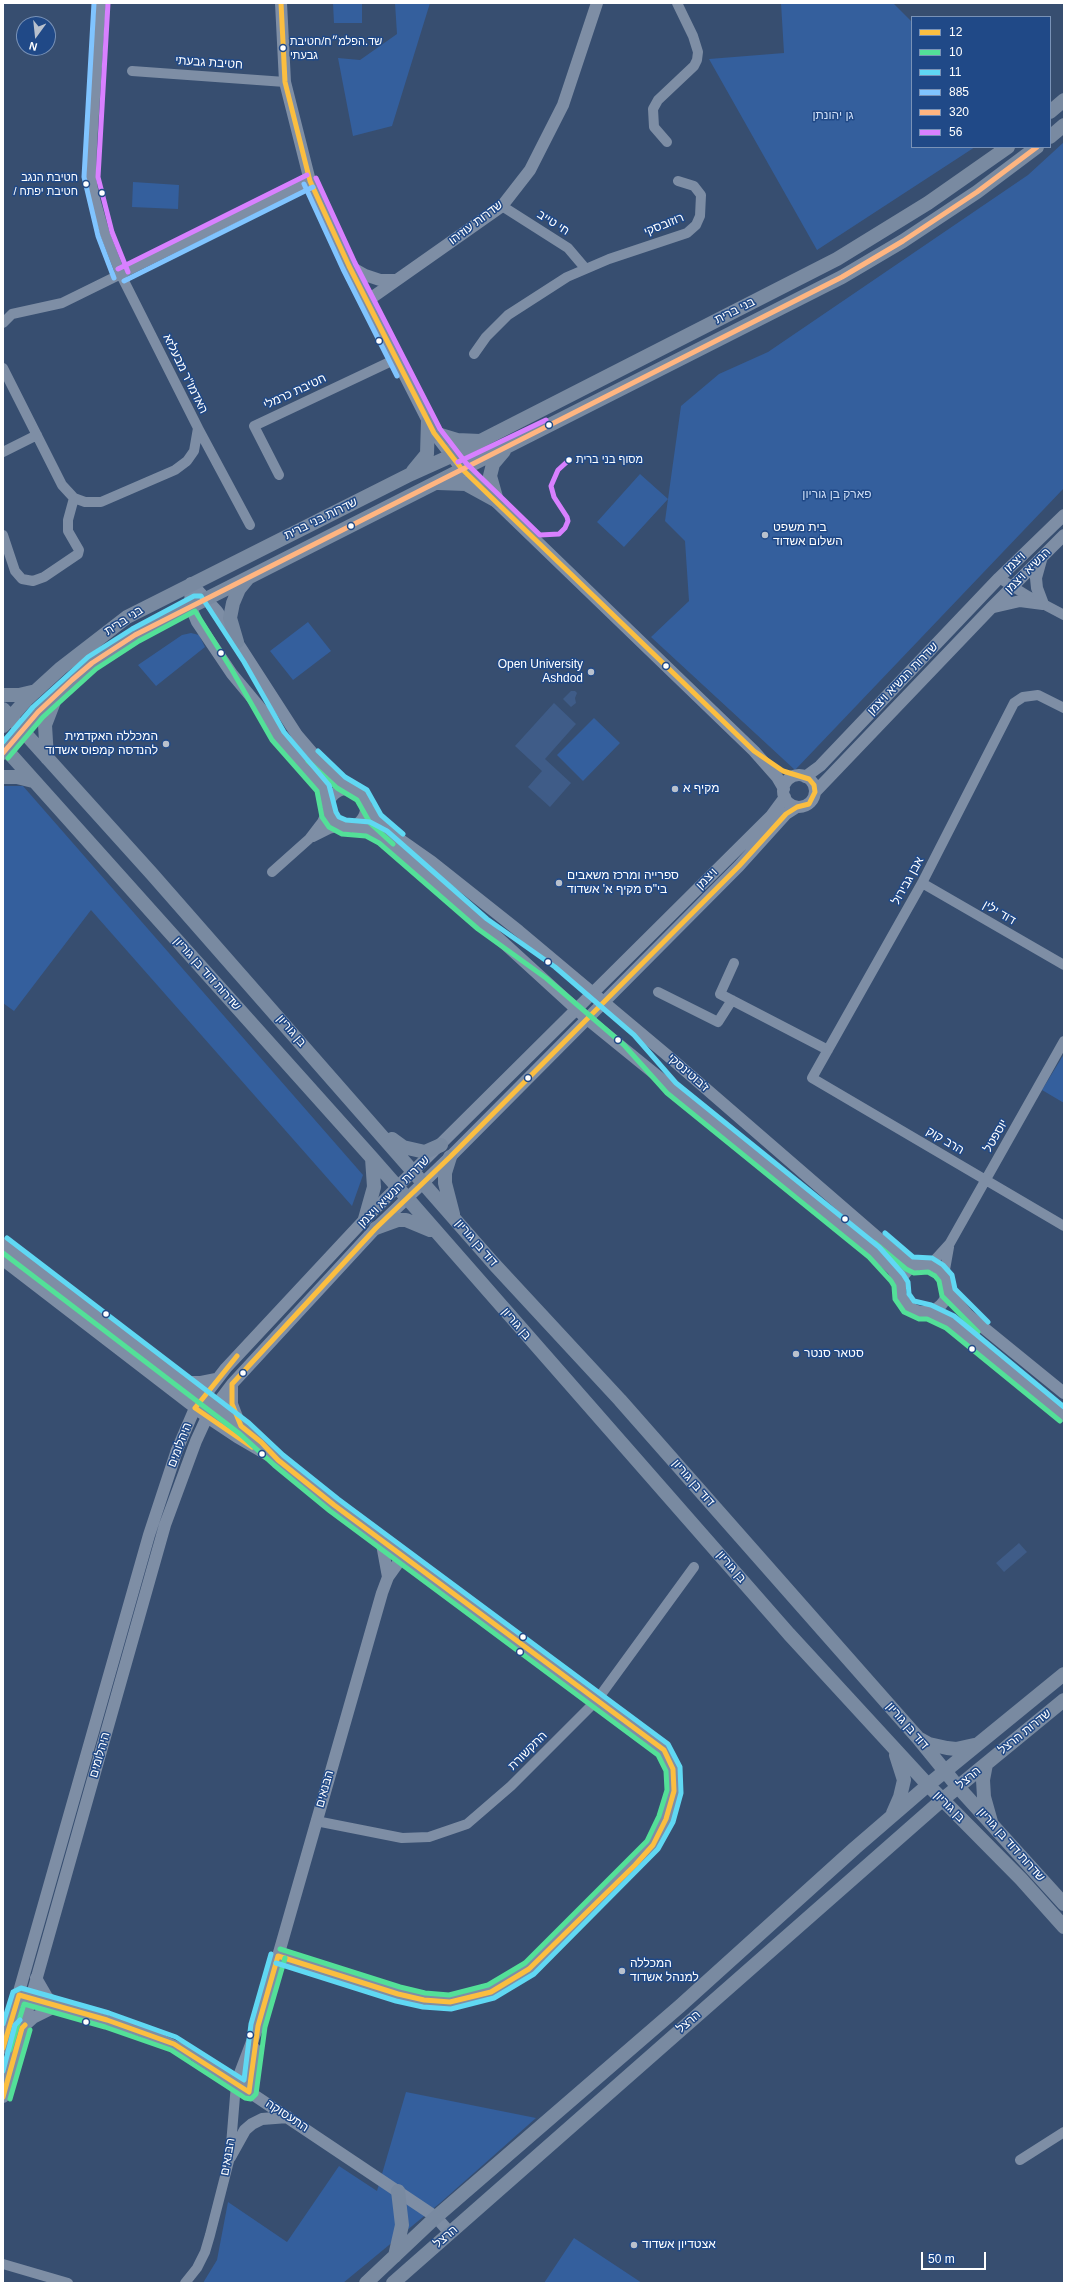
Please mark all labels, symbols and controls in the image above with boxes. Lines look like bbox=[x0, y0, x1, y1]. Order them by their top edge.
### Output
north arrow bbox=[16, 16, 56, 56]
legend bbox=[911, 16, 1051, 148]
text: 12 bbox=[949, 25, 962, 39]
place label: שד.הפלמ״ח/חטיבת גבעתי bbox=[290, 35, 382, 61]
text: N bbox=[28, 40, 39, 53]
marker: שד.הפלמ״ח/חטיבת גבעתי bbox=[278, 43, 288, 53]
text: 10 bbox=[949, 45, 962, 59]
street label: חטיבת גבעתי bbox=[175, 53, 243, 73]
text: 11 bbox=[949, 65, 961, 79]
text: 885 bbox=[949, 85, 969, 99]
text: 320 bbox=[949, 105, 969, 119]
park label: גן יהונתן bbox=[812, 109, 854, 123]
text: 56 bbox=[949, 125, 962, 139]
place label: חטיבת הנגב / חטיבת יפתח bbox=[13, 171, 78, 197]
marker: חטיבת הנגב / חטיבת יפתח bbox=[81, 179, 91, 189]
unlabelled marker bbox=[97, 188, 107, 198]
street label: שדרות עוזיהו bbox=[446, 198, 506, 248]
street label: חי טייב bbox=[534, 207, 572, 239]
street label: רוזובסקי bbox=[642, 211, 686, 239]
street label: בני ברית bbox=[713, 295, 757, 327]
street label: האדמו"ר מבעלזא bbox=[160, 332, 210, 416]
unlabelled marker bbox=[374, 336, 384, 346]
street label: חטיבת כרמלי bbox=[261, 371, 329, 413]
unlabelled marker bbox=[544, 420, 554, 430]
place label: מסוף בני ברית bbox=[576, 453, 643, 467]
marker: מסוף בני ברית bbox=[564, 455, 574, 465]
park label: פארק בן גוריון bbox=[802, 488, 872, 502]
street label: שדרות בני ברית bbox=[282, 495, 360, 543]
unlabelled marker bbox=[346, 521, 356, 531]
place label: בית משפט השלום אשדוד bbox=[773, 521, 843, 549]
marker: בית משפט השלום אשדוד bbox=[760, 530, 770, 540]
street label: הנשיא ויצמן bbox=[1002, 545, 1054, 597]
street label: ויצמן bbox=[1001, 549, 1029, 577]
street label: בני ברית bbox=[102, 603, 146, 639]
street label: שדרות הנשיא ויצמן bbox=[865, 640, 941, 718]
unlabelled marker bbox=[216, 648, 226, 658]
place label: Open University Ashdod bbox=[498, 658, 583, 686]
unlabelled marker bbox=[661, 661, 671, 671]
marker: Open University Ashdod bbox=[586, 667, 596, 677]
place label: המכללה האקדמית להנדסה קמפוס אשדוד bbox=[45, 730, 158, 758]
marker: המכללה האקדמית להנדסה קמפוס אשדוד bbox=[161, 739, 171, 749]
place label: מקיף א bbox=[683, 782, 719, 796]
marker: מקיף א bbox=[670, 784, 680, 794]
street label: אבן גבירול bbox=[889, 855, 927, 907]
street label: ויצמן bbox=[693, 865, 721, 893]
place label: ספרייה ומרכז משאבים בי"ס מקיף א' אשדוד bbox=[567, 869, 679, 897]
marker: ספרייה ומרכז משאבים בי"ס מקיף א' אשדוד bbox=[554, 878, 564, 888]
street label: דוד ילין bbox=[980, 898, 1018, 928]
street label: שדרות דוד בן גוריון bbox=[170, 934, 244, 1014]
unlabelled marker bbox=[543, 957, 553, 967]
street label: בן גוריון bbox=[273, 1012, 309, 1050]
unlabelled marker bbox=[613, 1035, 623, 1045]
street label: ז'בוטינסקי bbox=[664, 1051, 712, 1095]
unlabelled marker bbox=[523, 1073, 533, 1083]
street label: יוספטל bbox=[981, 1117, 1011, 1155]
street label: הרב קוק bbox=[924, 1124, 966, 1158]
street label: שדרות הנשיא ויצמן bbox=[355, 1153, 433, 1231]
unlabelled marker bbox=[840, 1214, 850, 1224]
street label: דוד בן גוריון bbox=[452, 1217, 500, 1269]
street label: בן גוריון bbox=[498, 1305, 534, 1343]
unlabelled marker bbox=[101, 1309, 111, 1319]
unlabelled marker bbox=[967, 1344, 977, 1354]
place label: סטאר סנטר bbox=[804, 1347, 864, 1361]
marker: סטאר סנטר bbox=[791, 1349, 801, 1359]
unlabelled marker bbox=[238, 1368, 248, 1378]
street label: היהלומים bbox=[165, 1421, 195, 1469]
unlabelled marker bbox=[257, 1449, 267, 1459]
street label: דוד בן גוריון bbox=[669, 1457, 717, 1509]
street label: בן גוריון bbox=[713, 1548, 749, 1586]
unlabelled marker bbox=[518, 1632, 528, 1642]
unlabelled marker bbox=[515, 1647, 525, 1657]
street label: דוד בן גוריון bbox=[883, 1700, 931, 1752]
street label: שדרות הרצל bbox=[996, 1706, 1054, 1758]
street label: התקשורת bbox=[506, 1729, 550, 1773]
street label: היהלומים bbox=[87, 1731, 113, 1779]
street label: הרצל bbox=[954, 1764, 984, 1792]
street label: הבנאים bbox=[313, 1769, 337, 1809]
street label: בן גוריון bbox=[931, 1789, 967, 1825]
street label: שדרות דוד בן גוריון bbox=[974, 1805, 1048, 1885]
place label: המכללה למנהל אשדוד bbox=[630, 1957, 699, 1985]
marker: המכללה למנהל אשדוד bbox=[617, 1966, 627, 1976]
street label: הרצל bbox=[674, 2008, 704, 2036]
unlabelled marker bbox=[81, 2017, 91, 2027]
unlabelled marker bbox=[245, 2030, 255, 2040]
street label: התעסוקה bbox=[263, 2097, 311, 2135]
street label: הבנאים bbox=[218, 2137, 238, 2177]
street label: הרצל bbox=[431, 2223, 461, 2251]
place label: אצטדיון אשדוד bbox=[642, 2238, 716, 2252]
marker: אצטדיון אשדוד bbox=[629, 2240, 639, 2250]
scale bar bbox=[923, 2244, 988, 2270]
text: 50 m bbox=[928, 2252, 955, 2266]

